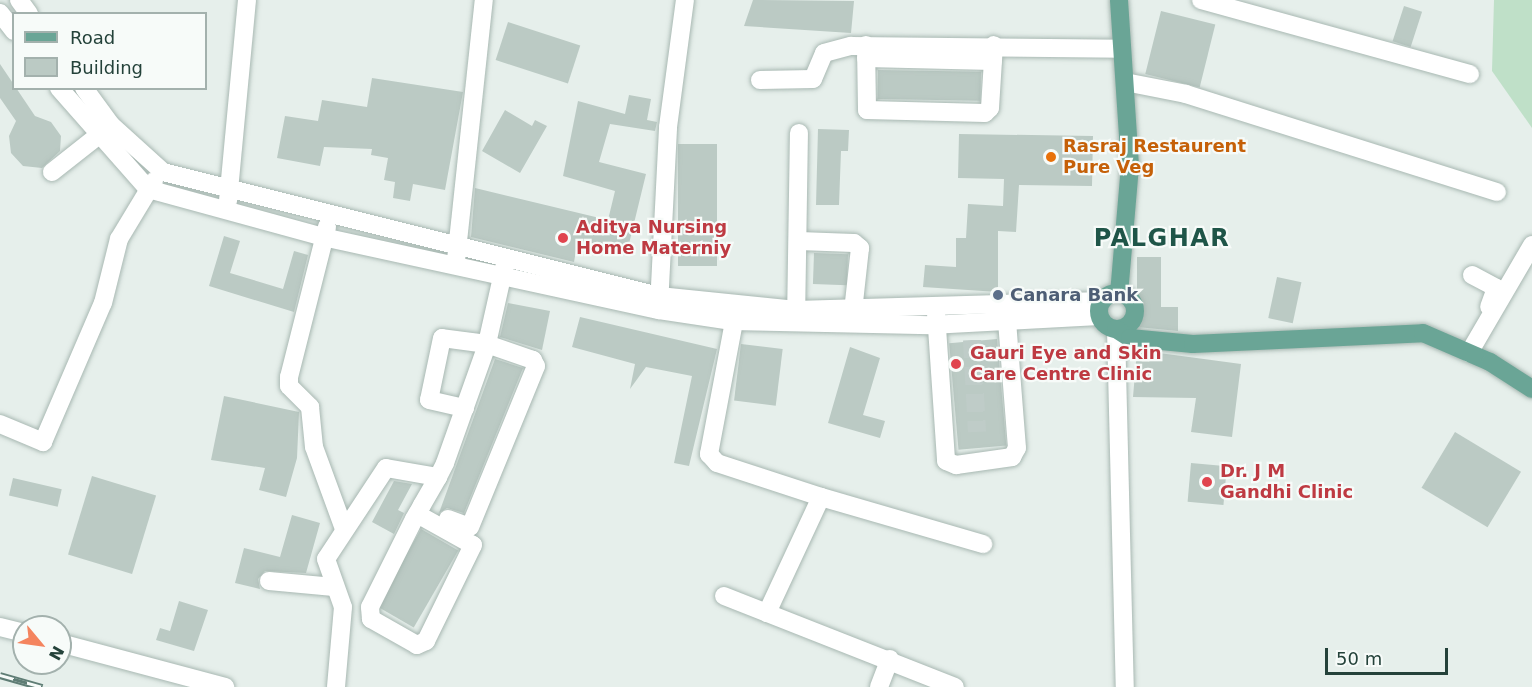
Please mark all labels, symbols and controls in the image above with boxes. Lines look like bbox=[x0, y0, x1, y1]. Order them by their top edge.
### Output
legend bbox=[12, 12, 207, 90]
text: Road bbox=[70, 27, 115, 48]
text: Building bbox=[70, 57, 143, 78]
place label: Rasraj Restaurent Pure Veg bbox=[1063, 136, 1246, 178]
marker: Rasraj Restaurent Pure Veg bbox=[1044, 150, 1058, 164]
place label: Aditya Nursing Home Materniy bbox=[576, 217, 731, 260]
district label: PALGHAR bbox=[1094, 225, 1230, 253]
marker: Aditya Nursing Home Materniy bbox=[554, 229, 572, 247]
place label: Canara Bank bbox=[1010, 284, 1138, 306]
marker: Canara Bank bbox=[991, 288, 1005, 302]
place label: Gauri Eye and Skin Care Centre Clinic bbox=[970, 343, 1162, 386]
marker: Gauri Eye and Skin Care Centre Clinic bbox=[947, 355, 965, 373]
place label: Dr. J M Gandhi Clinic bbox=[1220, 461, 1353, 504]
marker: Dr. J M Gandhi Clinic bbox=[1198, 473, 1216, 491]
north arrow bbox=[12, 615, 72, 675]
scale bar bbox=[1328, 636, 1451, 674]
text: N bbox=[45, 643, 68, 663]
text: 50 m bbox=[1336, 648, 1382, 669]

